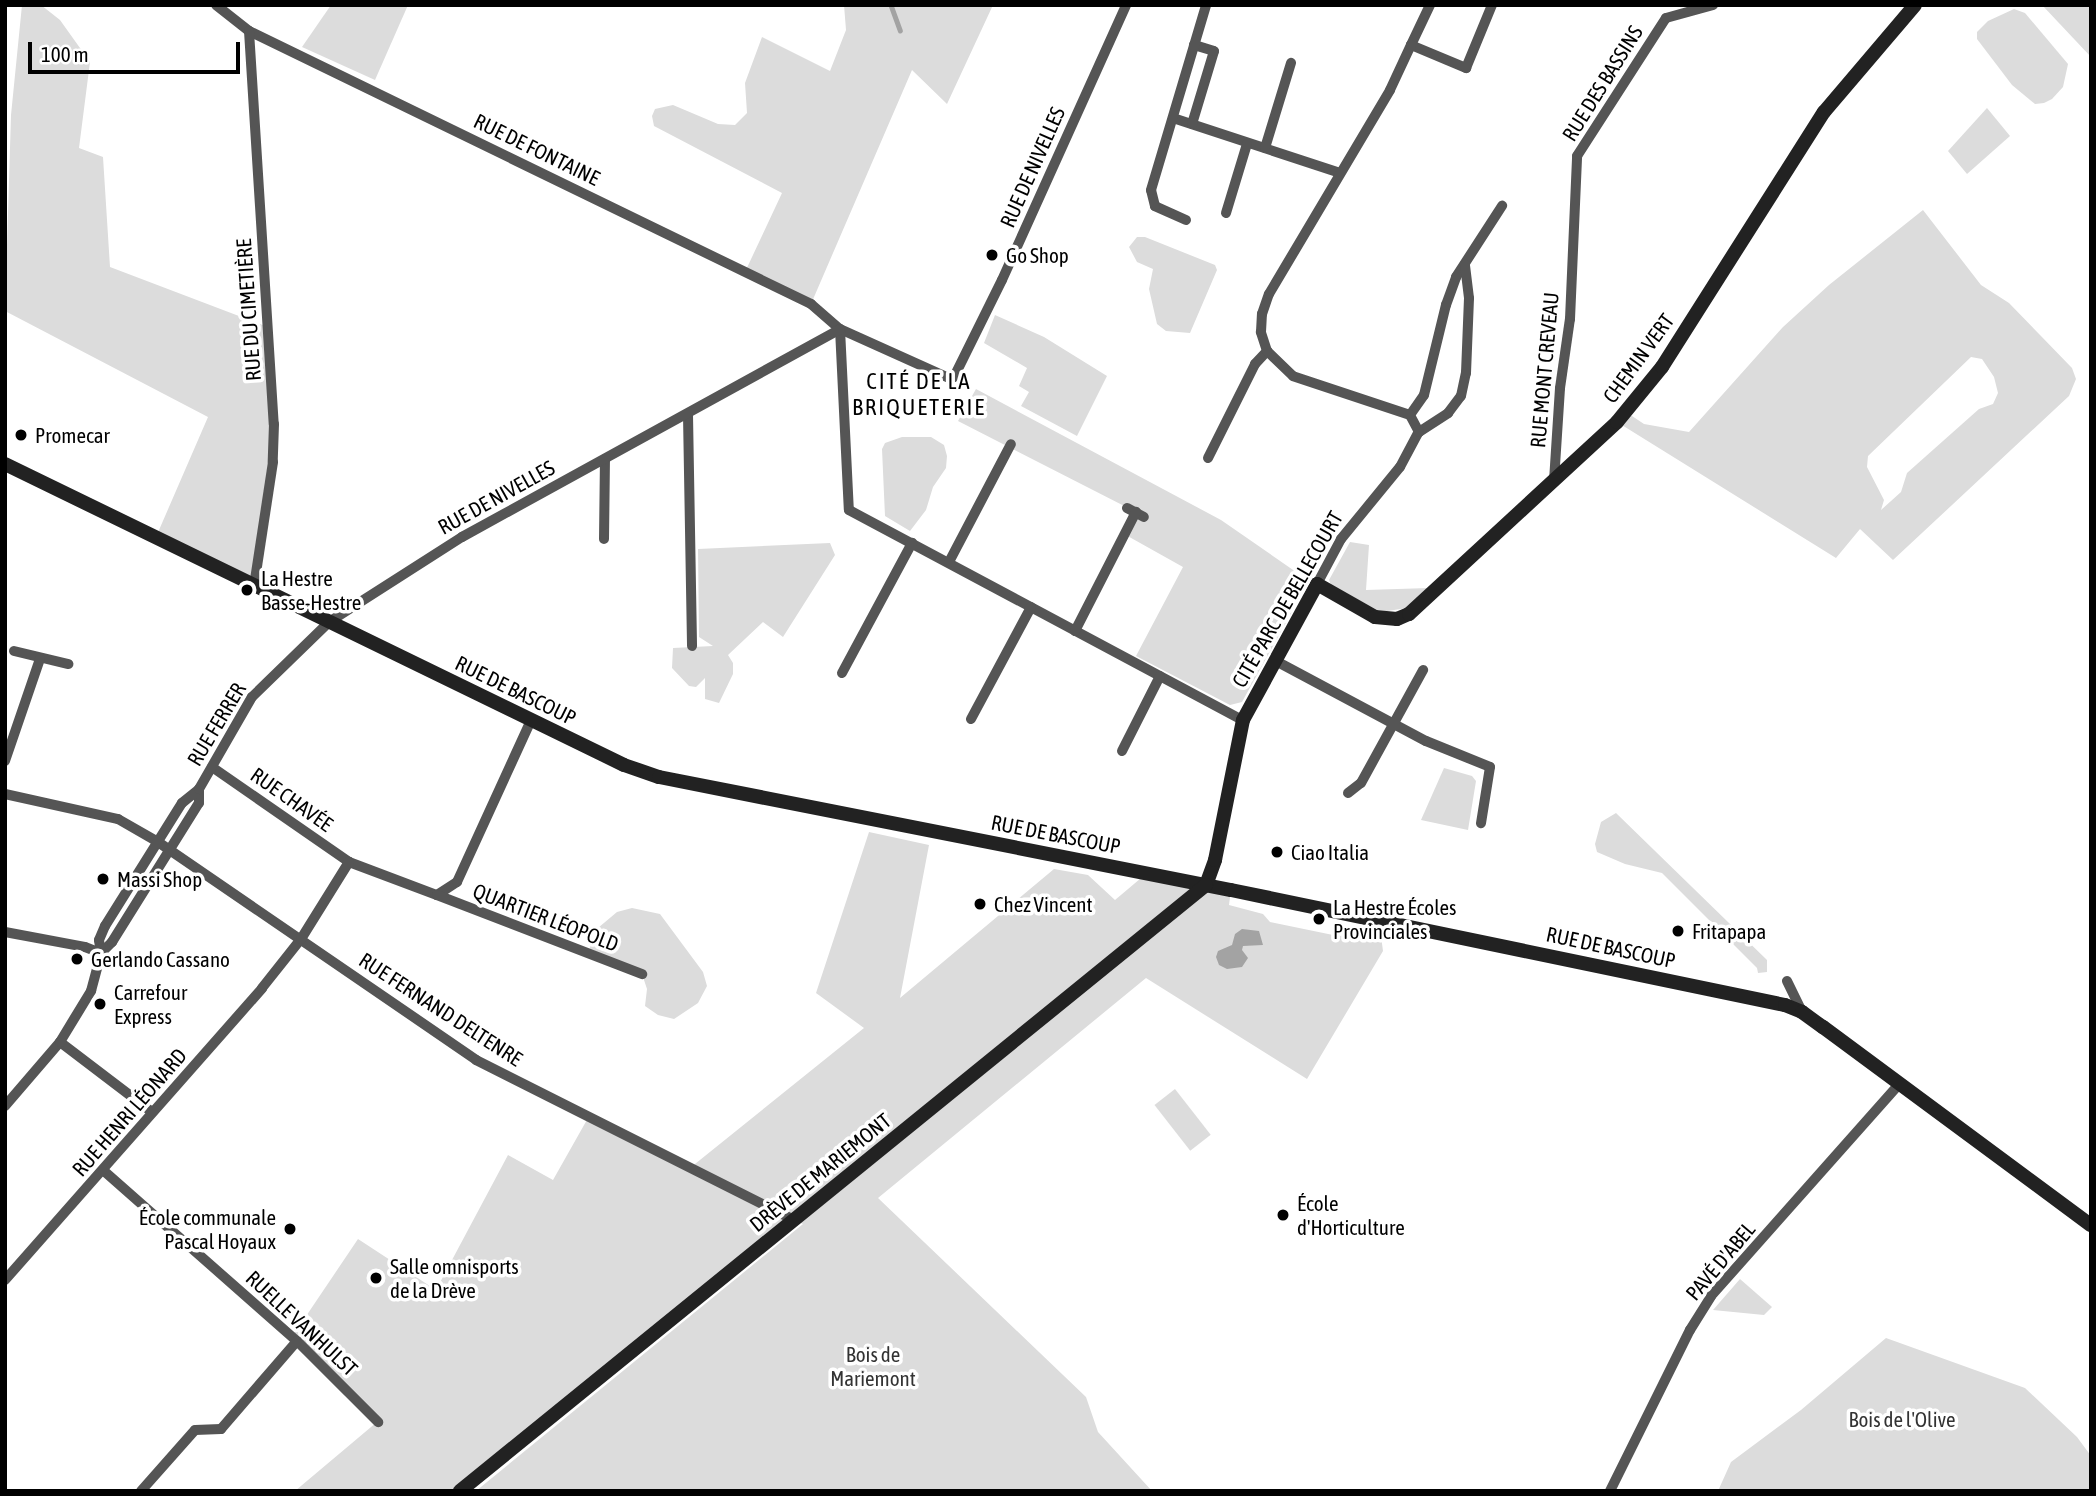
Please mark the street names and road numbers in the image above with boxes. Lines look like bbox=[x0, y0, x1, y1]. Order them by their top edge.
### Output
street label: RUE DES BASSINS bbox=[1556, 21, 1648, 145]
street label: RUE DE NIVELLES bbox=[994, 103, 1070, 231]
street label: RUE DE FONTAINE bbox=[470, 108, 604, 190]
street label: RUE DU CIMETIÈRE bbox=[230, 238, 266, 382]
street label: RUE MONT CREVEAU bbox=[1525, 291, 1563, 449]
street label: CHEMIN VERT bbox=[1597, 308, 1679, 408]
street label: RUE DE NIVELLES bbox=[433, 455, 559, 539]
street label: CITÉ PARC DE BELLECOURT bbox=[1226, 506, 1348, 692]
street label: RUE DE BASCOUP bbox=[451, 650, 581, 730]
street label: RUE FERRER bbox=[181, 678, 251, 770]
street label: RUE CHAVÉE bbox=[246, 762, 338, 836]
street label: RUE DE BASCOUP bbox=[989, 809, 1123, 859]
street label: QUARTIER LÉOPOLD bbox=[470, 878, 622, 956]
street label: RUE DE BASCOUP bbox=[1544, 921, 1678, 973]
street label: RUE FERNAND DELTENRE bbox=[355, 947, 527, 1071]
street label: RUE HENRI LÉONARD bbox=[67, 1043, 191, 1181]
street label: DRÈVE DE MARIEMONT bbox=[744, 1107, 896, 1237]
street label: PAVÉ D'ABEL bbox=[1680, 1217, 1760, 1305]
street label: RUELLE VANHULST bbox=[241, 1265, 363, 1381]

